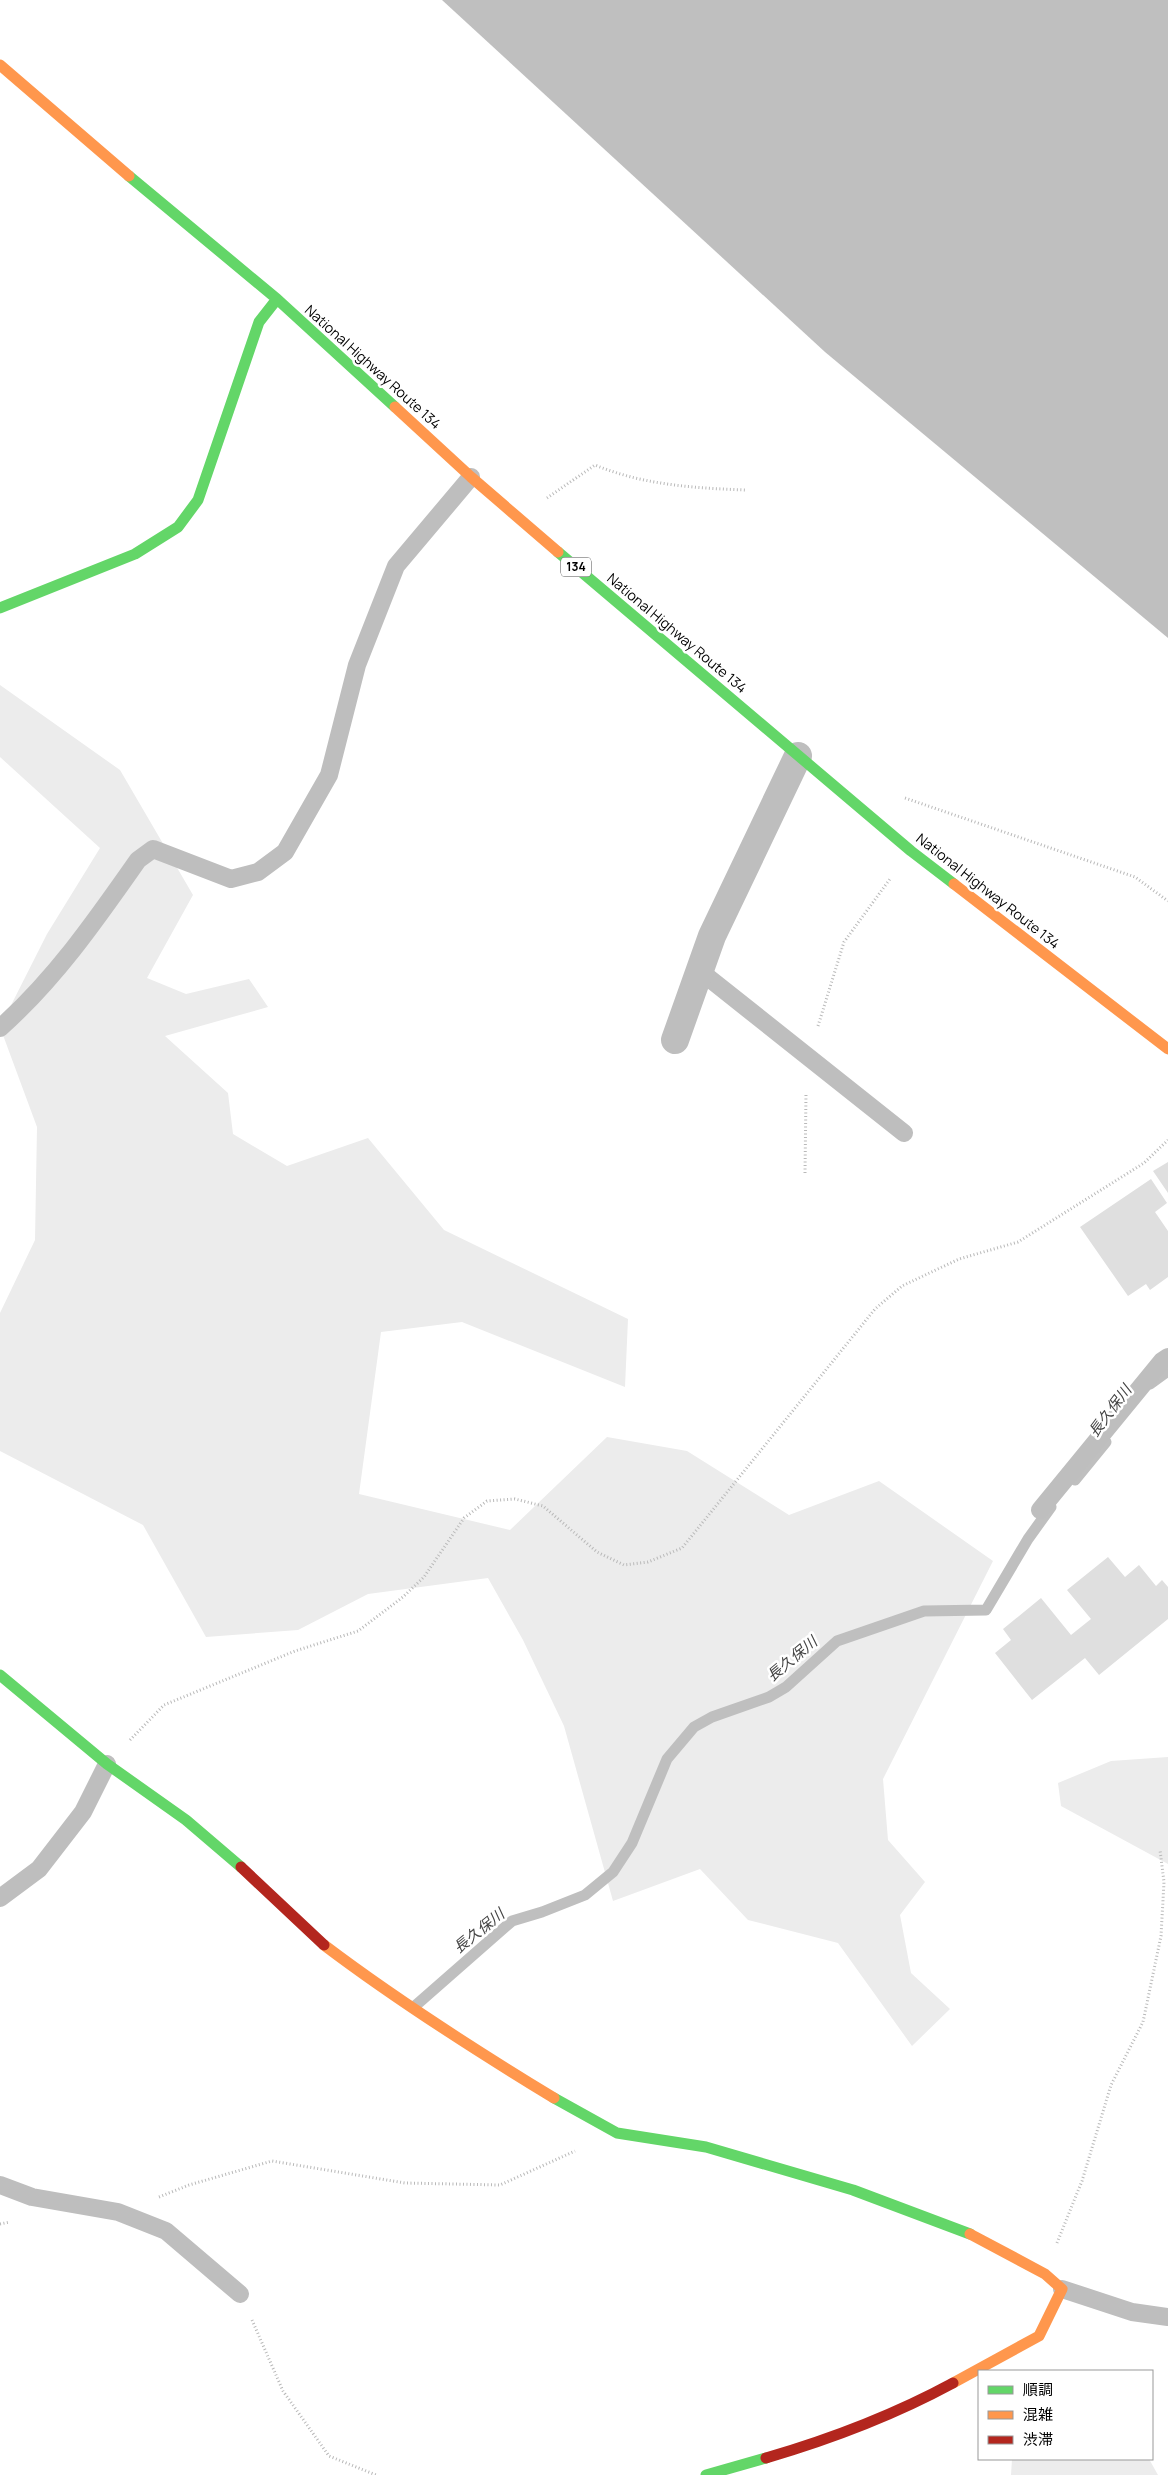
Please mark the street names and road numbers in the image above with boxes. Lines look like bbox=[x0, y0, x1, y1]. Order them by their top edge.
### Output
street label: National Highway Route 134 bbox=[301, 300, 446, 433]
road number: 134 bbox=[561, 558, 591, 576]
street label: National Highway Route 134 bbox=[603, 568, 751, 697]
street label: National Highway Route 134 bbox=[913, 829, 1064, 953]

